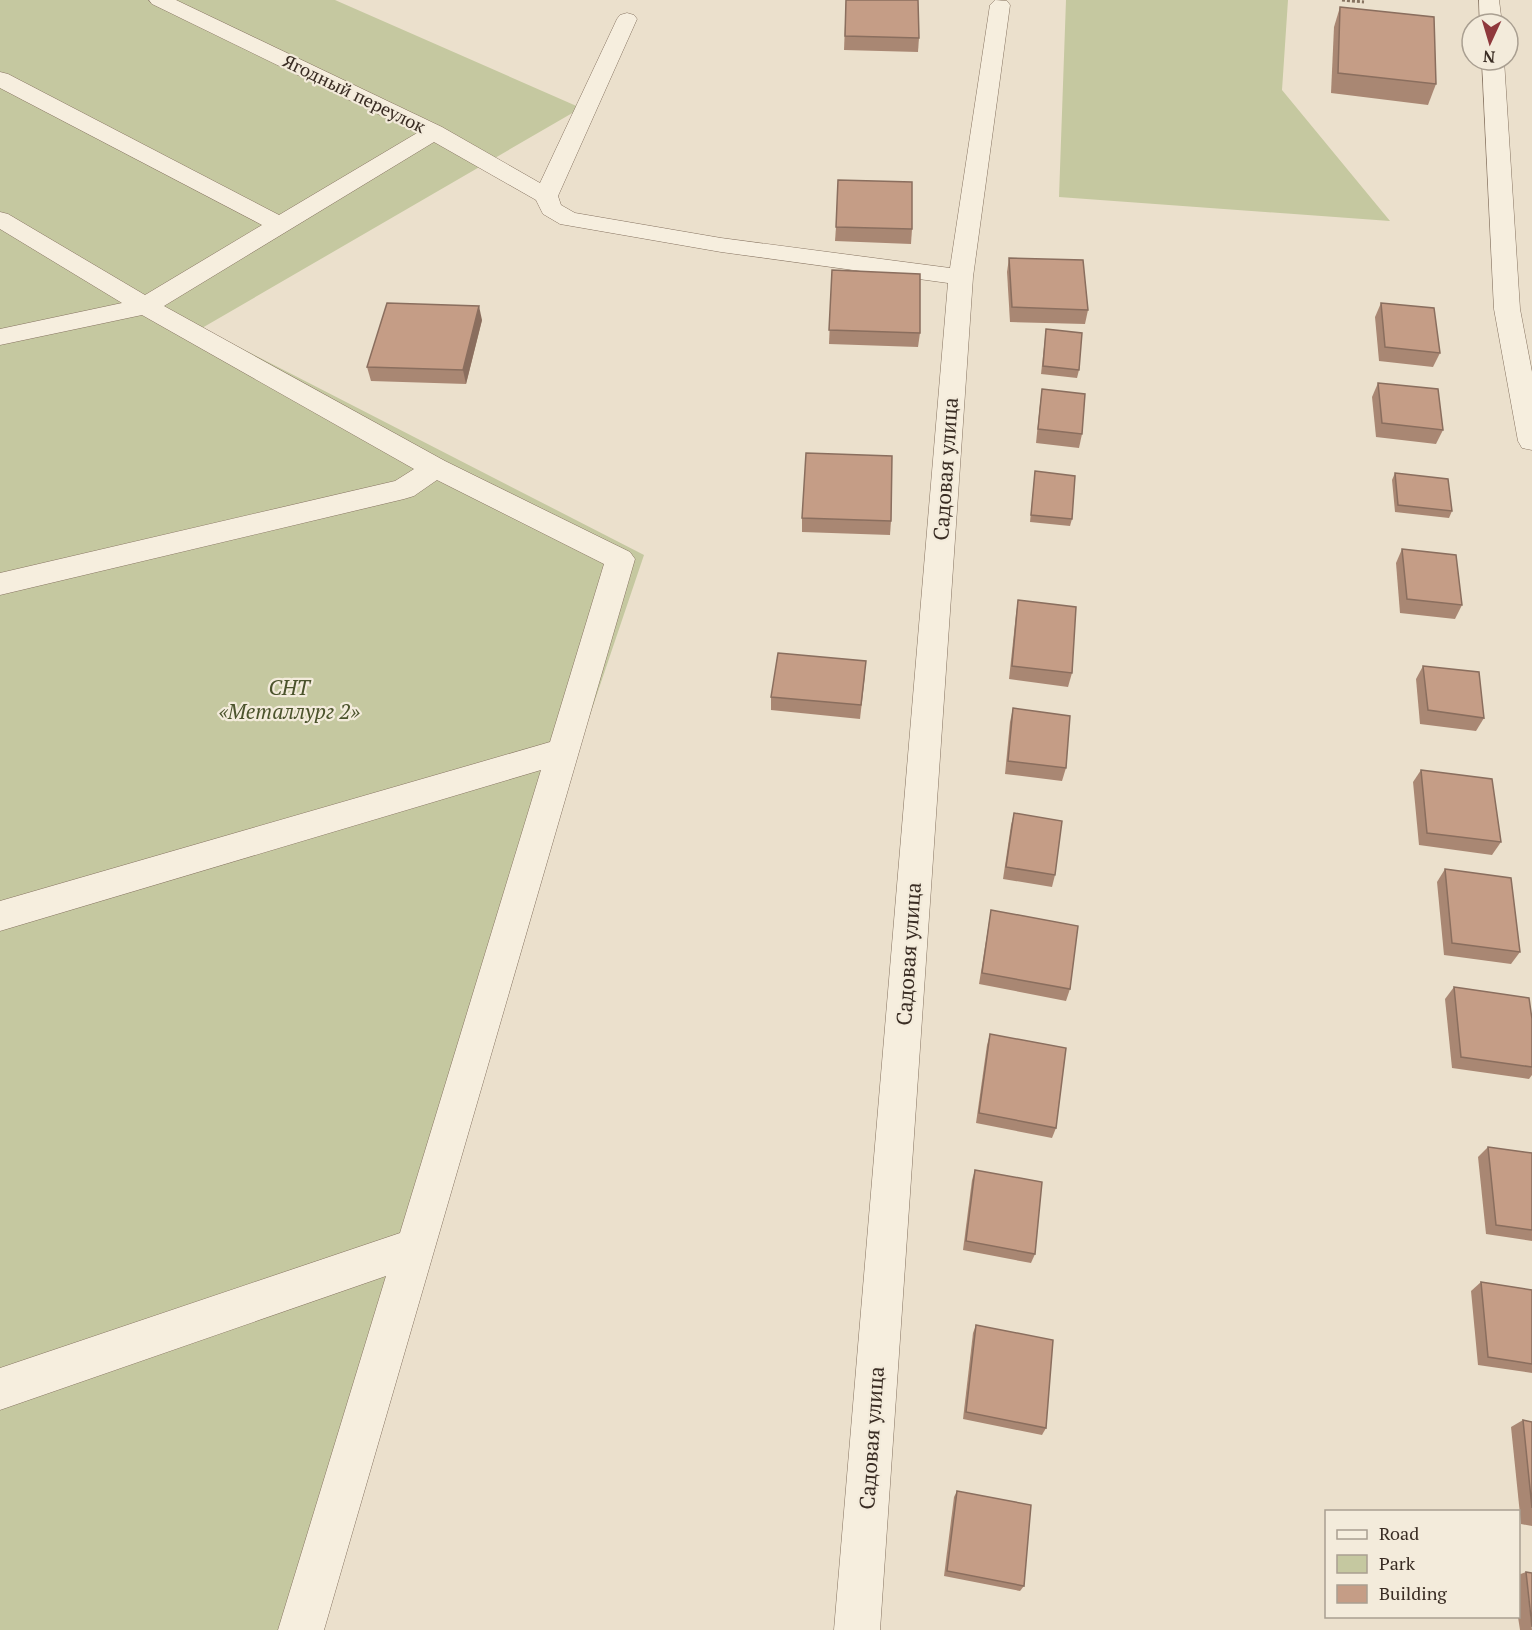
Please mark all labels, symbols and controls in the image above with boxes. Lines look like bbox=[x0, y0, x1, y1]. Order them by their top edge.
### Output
north arrow bbox=[1460, 12, 1520, 72]
text: N bbox=[1482, 46, 1496, 68]
street label: Ягодный переулок bbox=[279, 48, 430, 138]
street label: Садовая улица bbox=[926, 396, 964, 542]
park label: СНТ «Металлург 2» bbox=[218, 673, 360, 725]
street label: Садовая улица bbox=[889, 881, 927, 1027]
street label: Садовая улица bbox=[852, 1365, 890, 1511]
legend bbox=[1325, 1510, 1520, 1618]
text: Road bbox=[1379, 1521, 1419, 1545]
text: Park bbox=[1379, 1551, 1416, 1575]
text: Building bbox=[1379, 1581, 1447, 1605]

